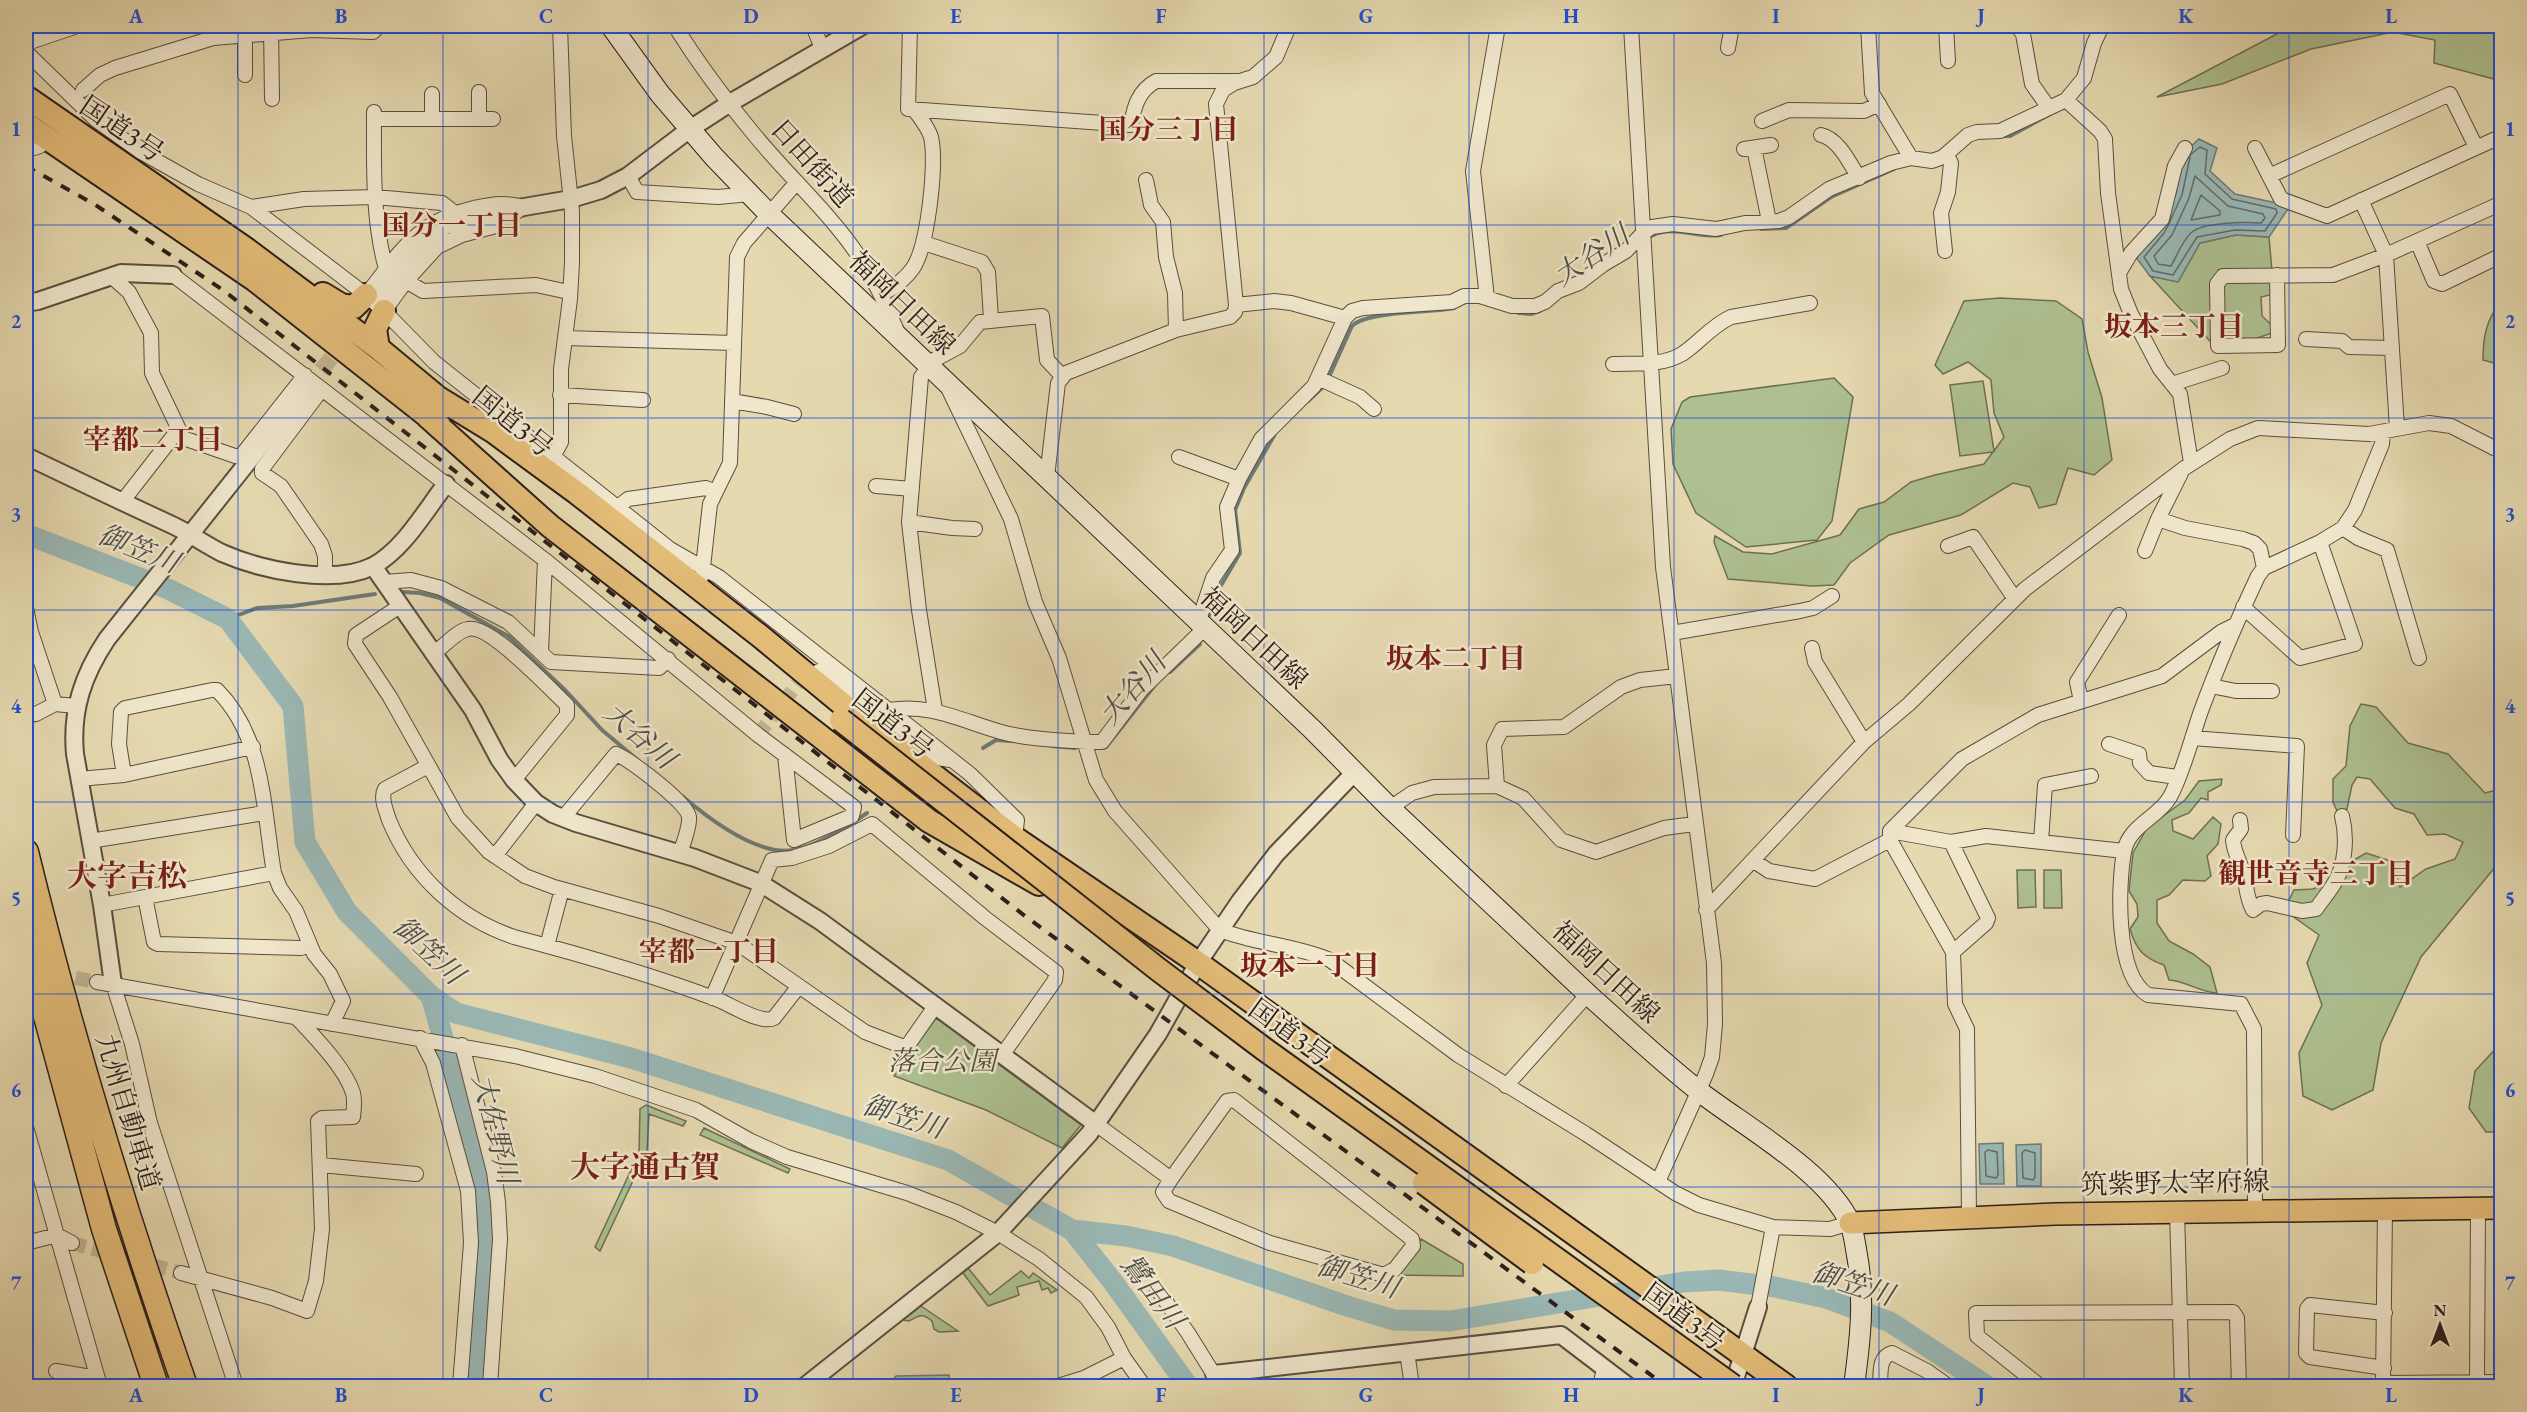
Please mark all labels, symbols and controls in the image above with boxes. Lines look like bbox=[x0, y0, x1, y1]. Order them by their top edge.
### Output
text: A bbox=[128, 3, 144, 29]
text: B bbox=[335, 3, 347, 29]
text: C bbox=[539, 3, 553, 29]
text: D bbox=[743, 3, 759, 29]
text: E bbox=[950, 3, 962, 29]
text: F bbox=[1156, 3, 1167, 29]
text: G bbox=[1359, 3, 1373, 29]
text: H bbox=[1563, 3, 1579, 29]
text: I bbox=[1772, 3, 1780, 29]
text: J bbox=[1975, 3, 1985, 29]
text: K bbox=[2178, 3, 2194, 29]
text: L bbox=[2385, 3, 2397, 29]
street label: 国道3号 bbox=[74, 88, 171, 169]
street label: 日田街道 bbox=[763, 111, 862, 215]
district label: 国分三丁目 bbox=[1099, 111, 1239, 147]
text: 1 bbox=[11, 116, 21, 142]
text: 1 bbox=[2505, 116, 2515, 142]
district label: 国分一丁目 bbox=[382, 207, 522, 243]
water label: 大谷川 bbox=[1546, 215, 1638, 293]
street label: 福岡日田線 bbox=[842, 243, 963, 362]
text: 2 bbox=[11, 308, 22, 334]
district label: 坂本三丁目 bbox=[2104, 308, 2244, 344]
text: 2 bbox=[2505, 308, 2516, 334]
street label: 国道3号 bbox=[466, 378, 561, 465]
district label: 宰都二丁目 bbox=[83, 421, 223, 457]
text: 3 bbox=[11, 501, 21, 527]
text: 3 bbox=[2505, 501, 2515, 527]
water label: 御笠川 bbox=[93, 516, 187, 582]
street label: 福岡日田線 bbox=[1193, 579, 1316, 696]
district label: 坂本二丁目 bbox=[1386, 640, 1526, 676]
water label: 大谷川 bbox=[1091, 642, 1175, 732]
street label: 国道3号 bbox=[846, 681, 941, 766]
text: 4 bbox=[11, 693, 22, 719]
text: 4 bbox=[2505, 693, 2516, 719]
water label: 大谷川 bbox=[596, 694, 686, 778]
district label: 観世音寺三丁目 bbox=[2218, 855, 2414, 891]
district label: 大字吉松 bbox=[67, 856, 187, 895]
text: 5 bbox=[11, 885, 21, 911]
text: 5 bbox=[2505, 885, 2515, 911]
water label: 御笠川 bbox=[386, 908, 474, 994]
street label: 福岡日田線 bbox=[1545, 913, 1668, 1030]
district label: 宰都一丁目 bbox=[639, 933, 779, 969]
district label: 坂本一丁目 bbox=[1240, 947, 1380, 983]
street label: 国道3号 bbox=[1242, 991, 1339, 1074]
street label: 九州自動車道 bbox=[88, 1029, 169, 1194]
park label: 落合公園 bbox=[888, 1043, 1000, 1078]
water label: 大佐野川 bbox=[465, 1070, 528, 1191]
text: 6 bbox=[11, 1077, 22, 1103]
text: 6 bbox=[2505, 1077, 2516, 1103]
water label: 御笠川 bbox=[858, 1086, 952, 1147]
district label: 大字通古賀 bbox=[570, 1147, 720, 1186]
street label: 筑紫野太宰府線 bbox=[2080, 1163, 2270, 1202]
water label: 鷺田川 bbox=[1113, 1247, 1194, 1338]
water label: 御笠川 bbox=[1313, 1247, 1406, 1306]
water label: 御笠川 bbox=[1807, 1253, 1901, 1314]
text: 7 bbox=[11, 1270, 22, 1296]
text: 7 bbox=[2505, 1270, 2516, 1296]
street label: 国道3号 bbox=[1636, 1275, 1733, 1358]
north arrow bbox=[2410, 1295, 2470, 1355]
text: N bbox=[2434, 1300, 2447, 1321]
text: A bbox=[128, 1382, 144, 1408]
text: B bbox=[335, 1382, 347, 1408]
text: C bbox=[539, 1382, 553, 1408]
text: D bbox=[743, 1382, 759, 1408]
text: E bbox=[950, 1382, 962, 1408]
text: F bbox=[1156, 1382, 1167, 1408]
text: G bbox=[1359, 1382, 1373, 1408]
text: H bbox=[1563, 1382, 1579, 1408]
text: I bbox=[1772, 1382, 1780, 1408]
text: J bbox=[1975, 1382, 1985, 1408]
text: K bbox=[2178, 1382, 2194, 1408]
text: L bbox=[2385, 1382, 2397, 1408]

